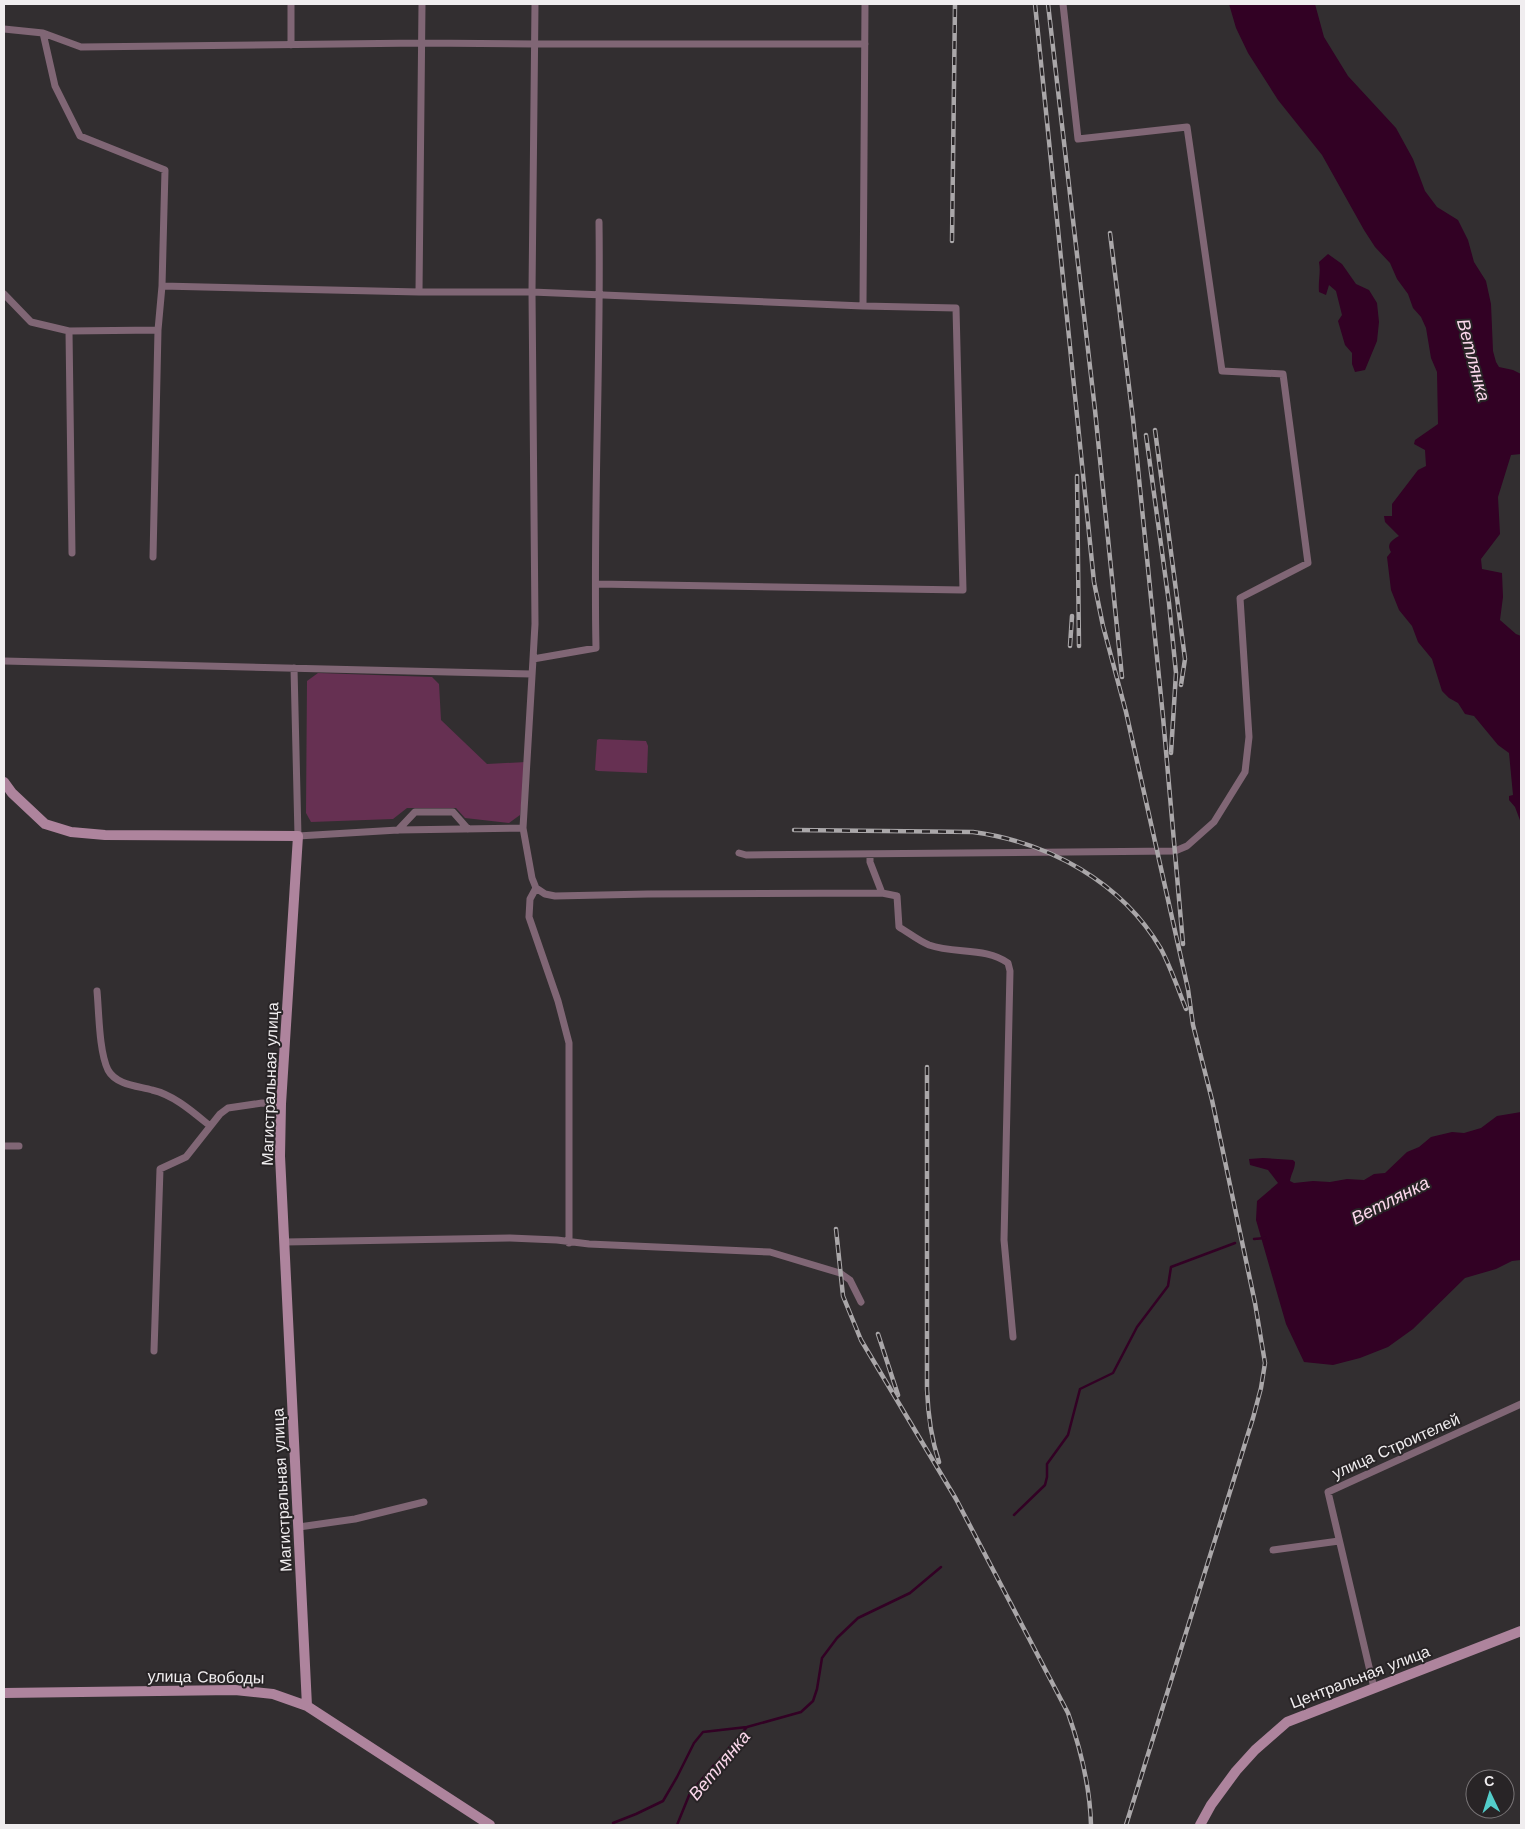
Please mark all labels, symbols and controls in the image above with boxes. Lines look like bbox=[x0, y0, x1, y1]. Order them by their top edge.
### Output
water label: Ветлянка bbox=[1453, 316, 1495, 404]
street label: Магистральная улица bbox=[258, 1002, 282, 1166]
water label: Ветлянка bbox=[1348, 1171, 1432, 1229]
street label: Магистральная улица bbox=[268, 1408, 296, 1572]
street label: улица Строителей bbox=[1329, 1409, 1463, 1483]
street label: Центральная улица bbox=[1287, 1642, 1433, 1712]
street label: улица Свободы bbox=[147, 1666, 265, 1688]
water label: Ветлянка bbox=[684, 1726, 754, 1804]
north arrow bbox=[1465, 1769, 1515, 1819]
text: С bbox=[1483, 1773, 1495, 1789]

